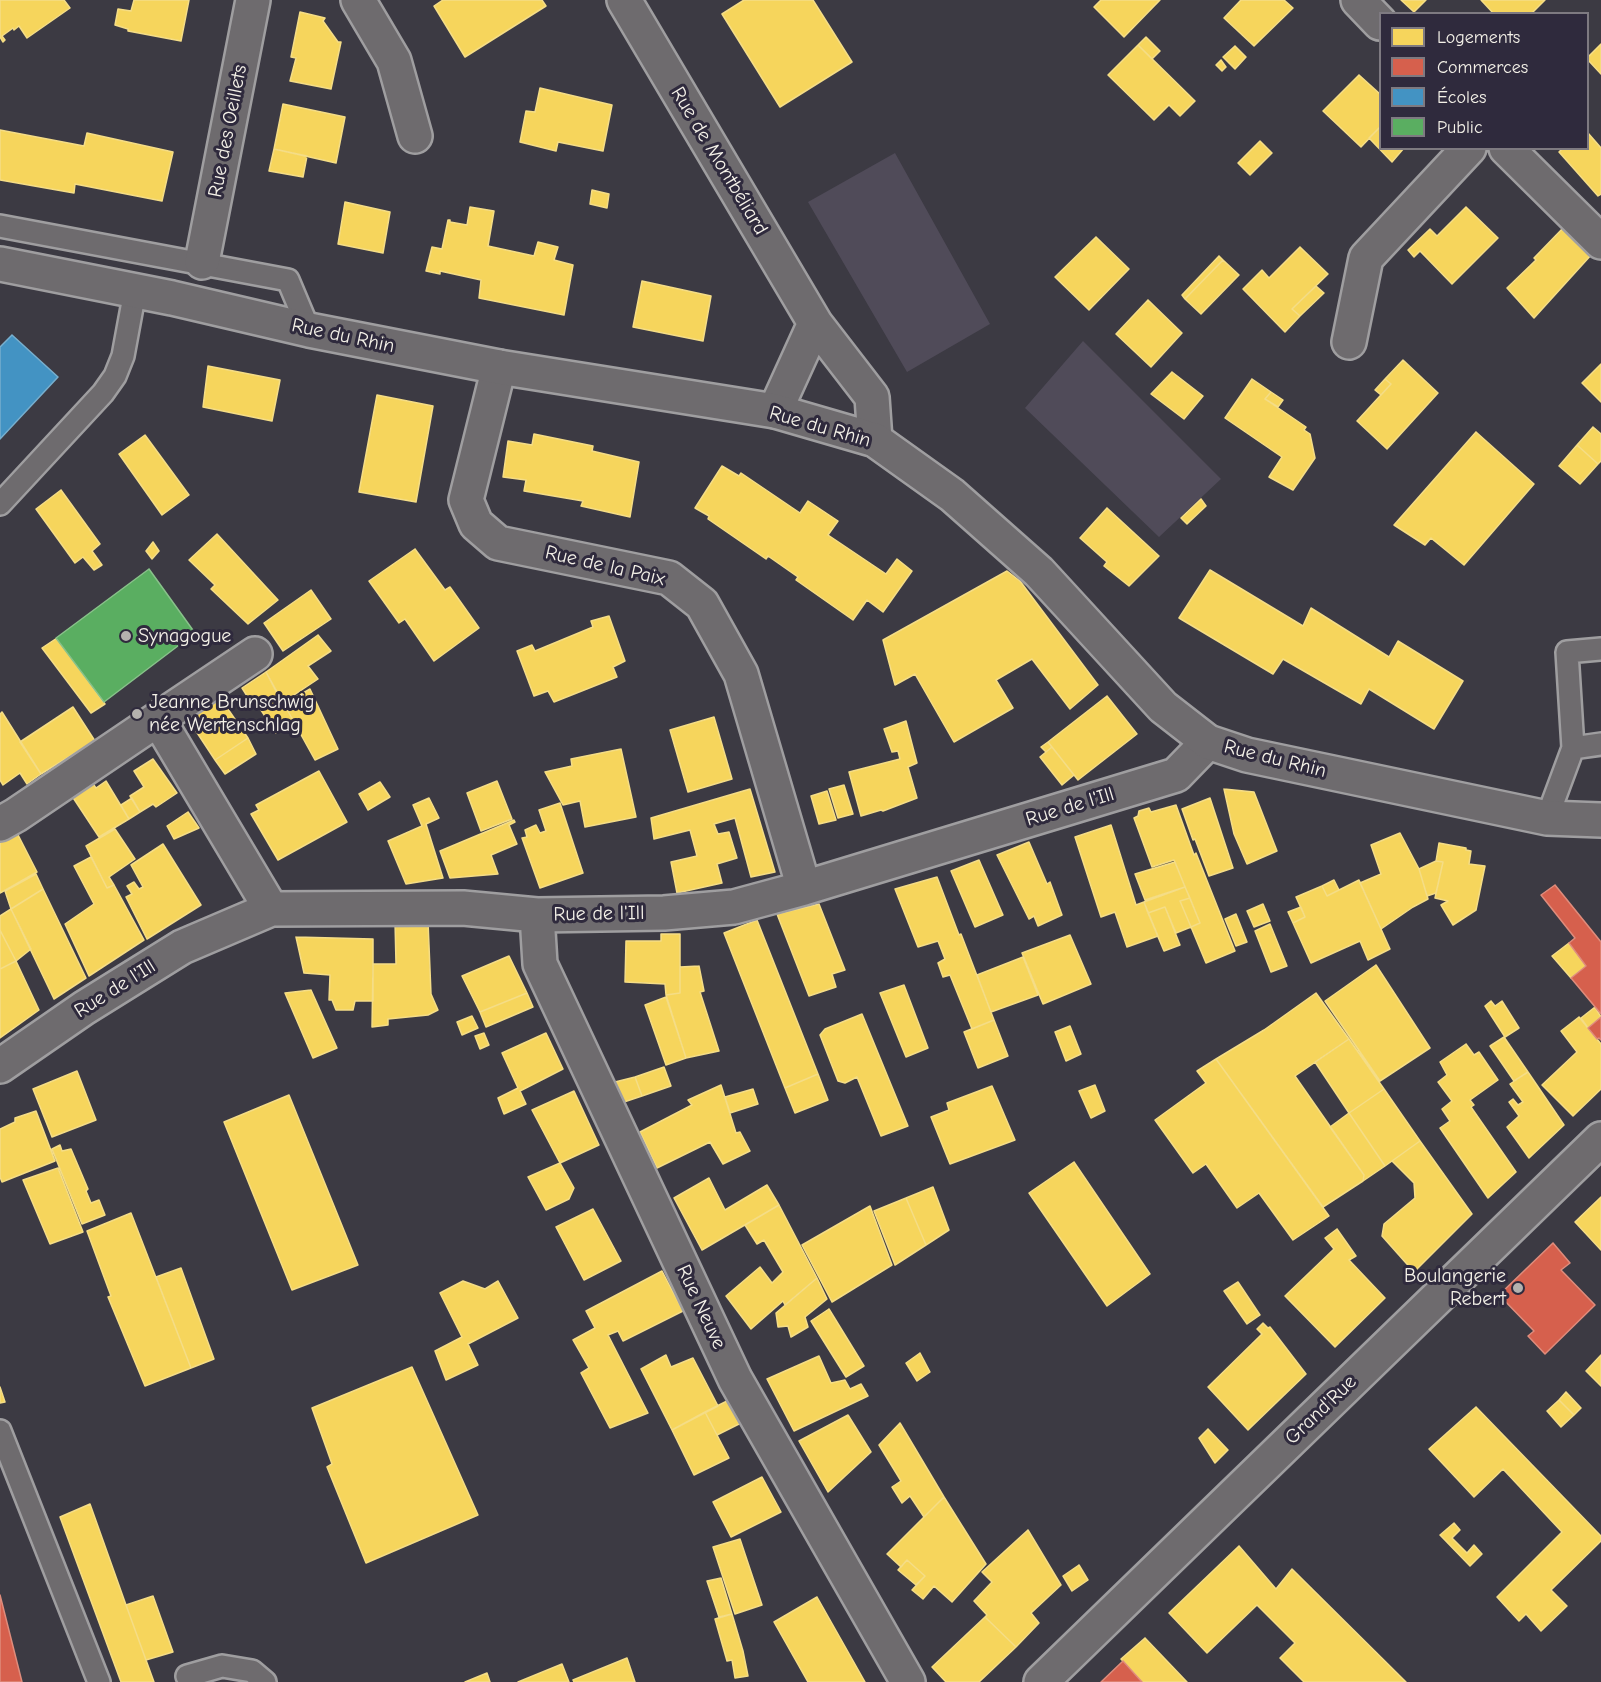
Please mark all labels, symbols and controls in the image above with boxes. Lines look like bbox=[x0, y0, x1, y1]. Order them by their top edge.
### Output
legend bbox=[1379, 12, 1589, 150]
text: Logements bbox=[1437, 27, 1520, 48]
text: Commerces bbox=[1437, 57, 1528, 78]
street label: Rue des Oeillets bbox=[203, 63, 253, 199]
street label: Rue de Montbéliard bbox=[665, 83, 773, 239]
text: Écoles bbox=[1437, 87, 1487, 108]
text: Public bbox=[1437, 117, 1483, 138]
street label: Rue du Rhin bbox=[289, 313, 397, 359]
street label: Rue du Rhin bbox=[766, 401, 874, 453]
street label: Rue de la Paix bbox=[543, 541, 667, 591]
place label: Synagogue bbox=[138, 624, 231, 648]
marker: Synagogue bbox=[119, 629, 133, 643]
place label: Jeanne Brunschwig née Wertenschlag bbox=[149, 690, 315, 737]
marker: Jeanne Brunschwig née Wertenschlag bbox=[130, 707, 144, 721]
street label: Rue du Rhin bbox=[1221, 735, 1329, 783]
street label: Rue de l'Ill bbox=[1023, 782, 1117, 832]
street label: Rue de l'Ill bbox=[553, 901, 645, 927]
street label: Rue de l'Ill bbox=[70, 955, 160, 1023]
street label: Rue Neuve bbox=[671, 1261, 731, 1353]
place label: Boulangerie Rebert bbox=[1404, 1264, 1506, 1311]
marker: Boulangerie Rebert bbox=[1511, 1281, 1525, 1295]
street label: Grand'Rue bbox=[1280, 1370, 1362, 1450]

